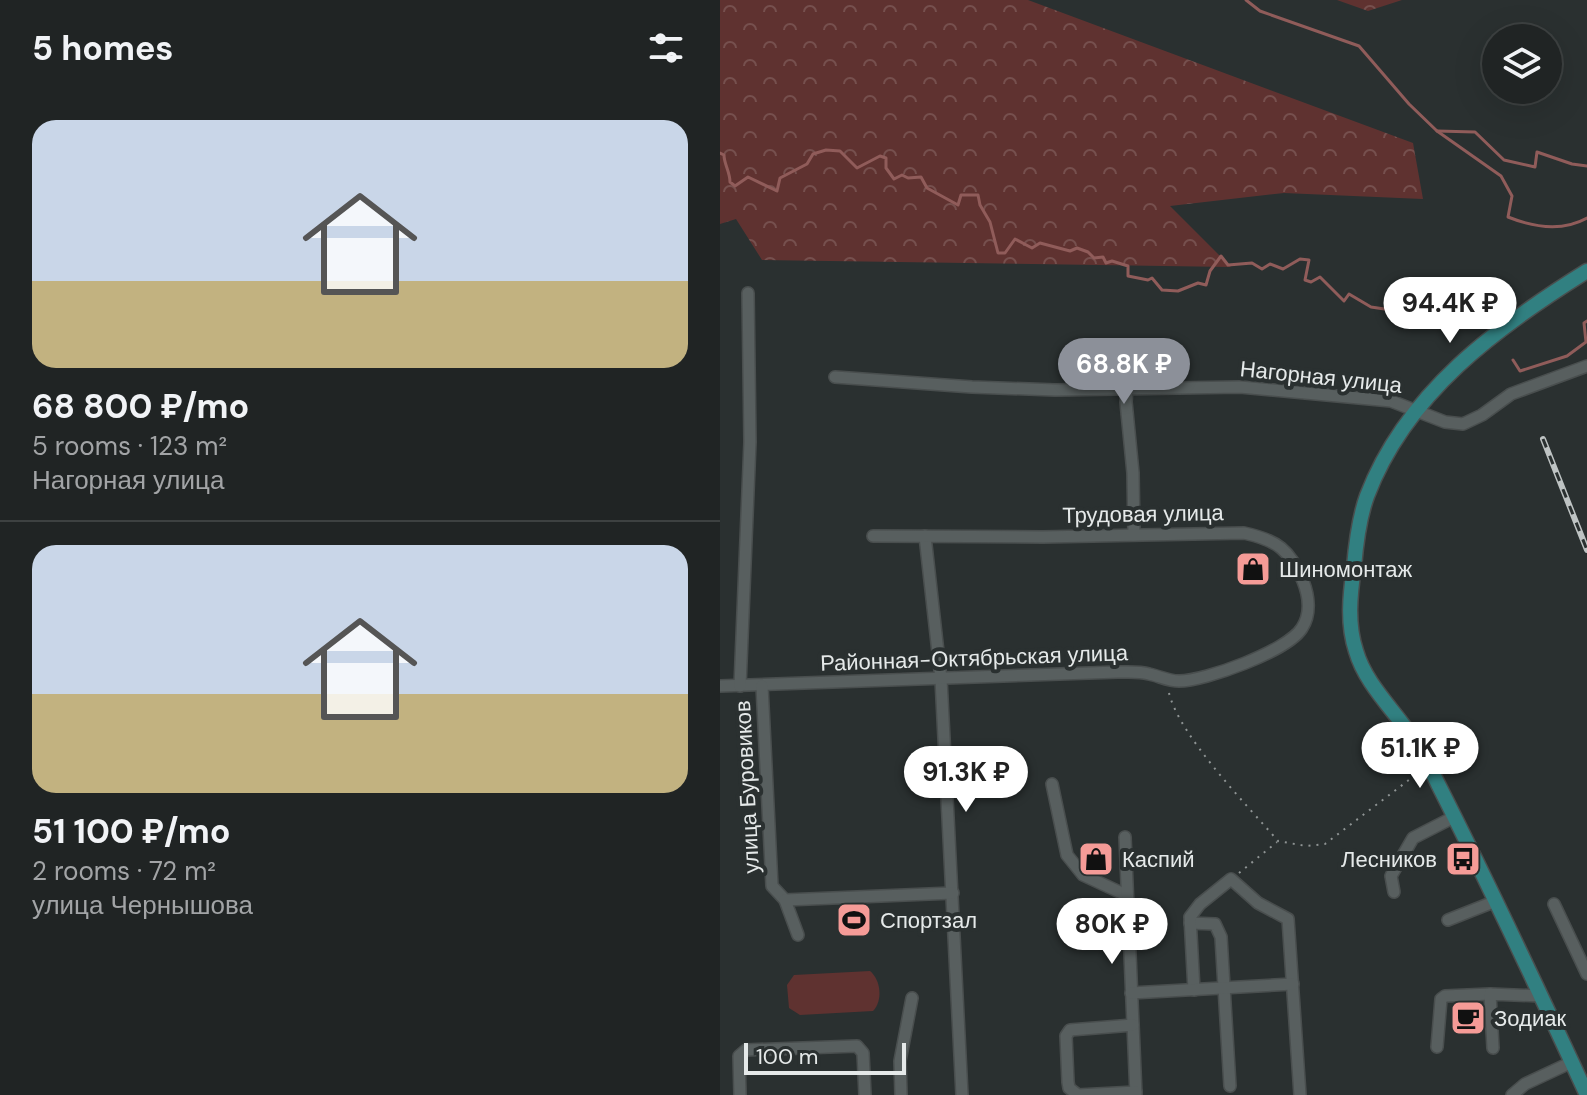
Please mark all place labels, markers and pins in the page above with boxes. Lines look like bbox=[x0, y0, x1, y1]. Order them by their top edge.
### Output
pin: 94.4K ₽ bbox=[1376, 277, 1524, 345]
pin: 68.8K ₽ bbox=[1050, 338, 1198, 406]
shop icon: Шиномонтаж bbox=[1234, 550, 1272, 588]
place label: Шиномонтаж bbox=[1279, 555, 1412, 584]
pin: 51.1K ₽ bbox=[1346, 722, 1494, 790]
pin: 91.3K ₽ bbox=[892, 746, 1040, 814]
shop icon: Каспий bbox=[1077, 840, 1115, 878]
bus stop icon: Лесников bbox=[1444, 840, 1482, 878]
place label: Каспий bbox=[1122, 845, 1195, 874]
place label: Лесников bbox=[1341, 845, 1437, 874]
pin: 80K ₽ bbox=[1056, 898, 1168, 966]
sports icon: Спортзал bbox=[835, 901, 873, 939]
place label: Спортзал bbox=[880, 906, 977, 935]
cafe icon: Зодиак bbox=[1449, 999, 1487, 1037]
place label: Зодиак bbox=[1494, 1004, 1566, 1033]

